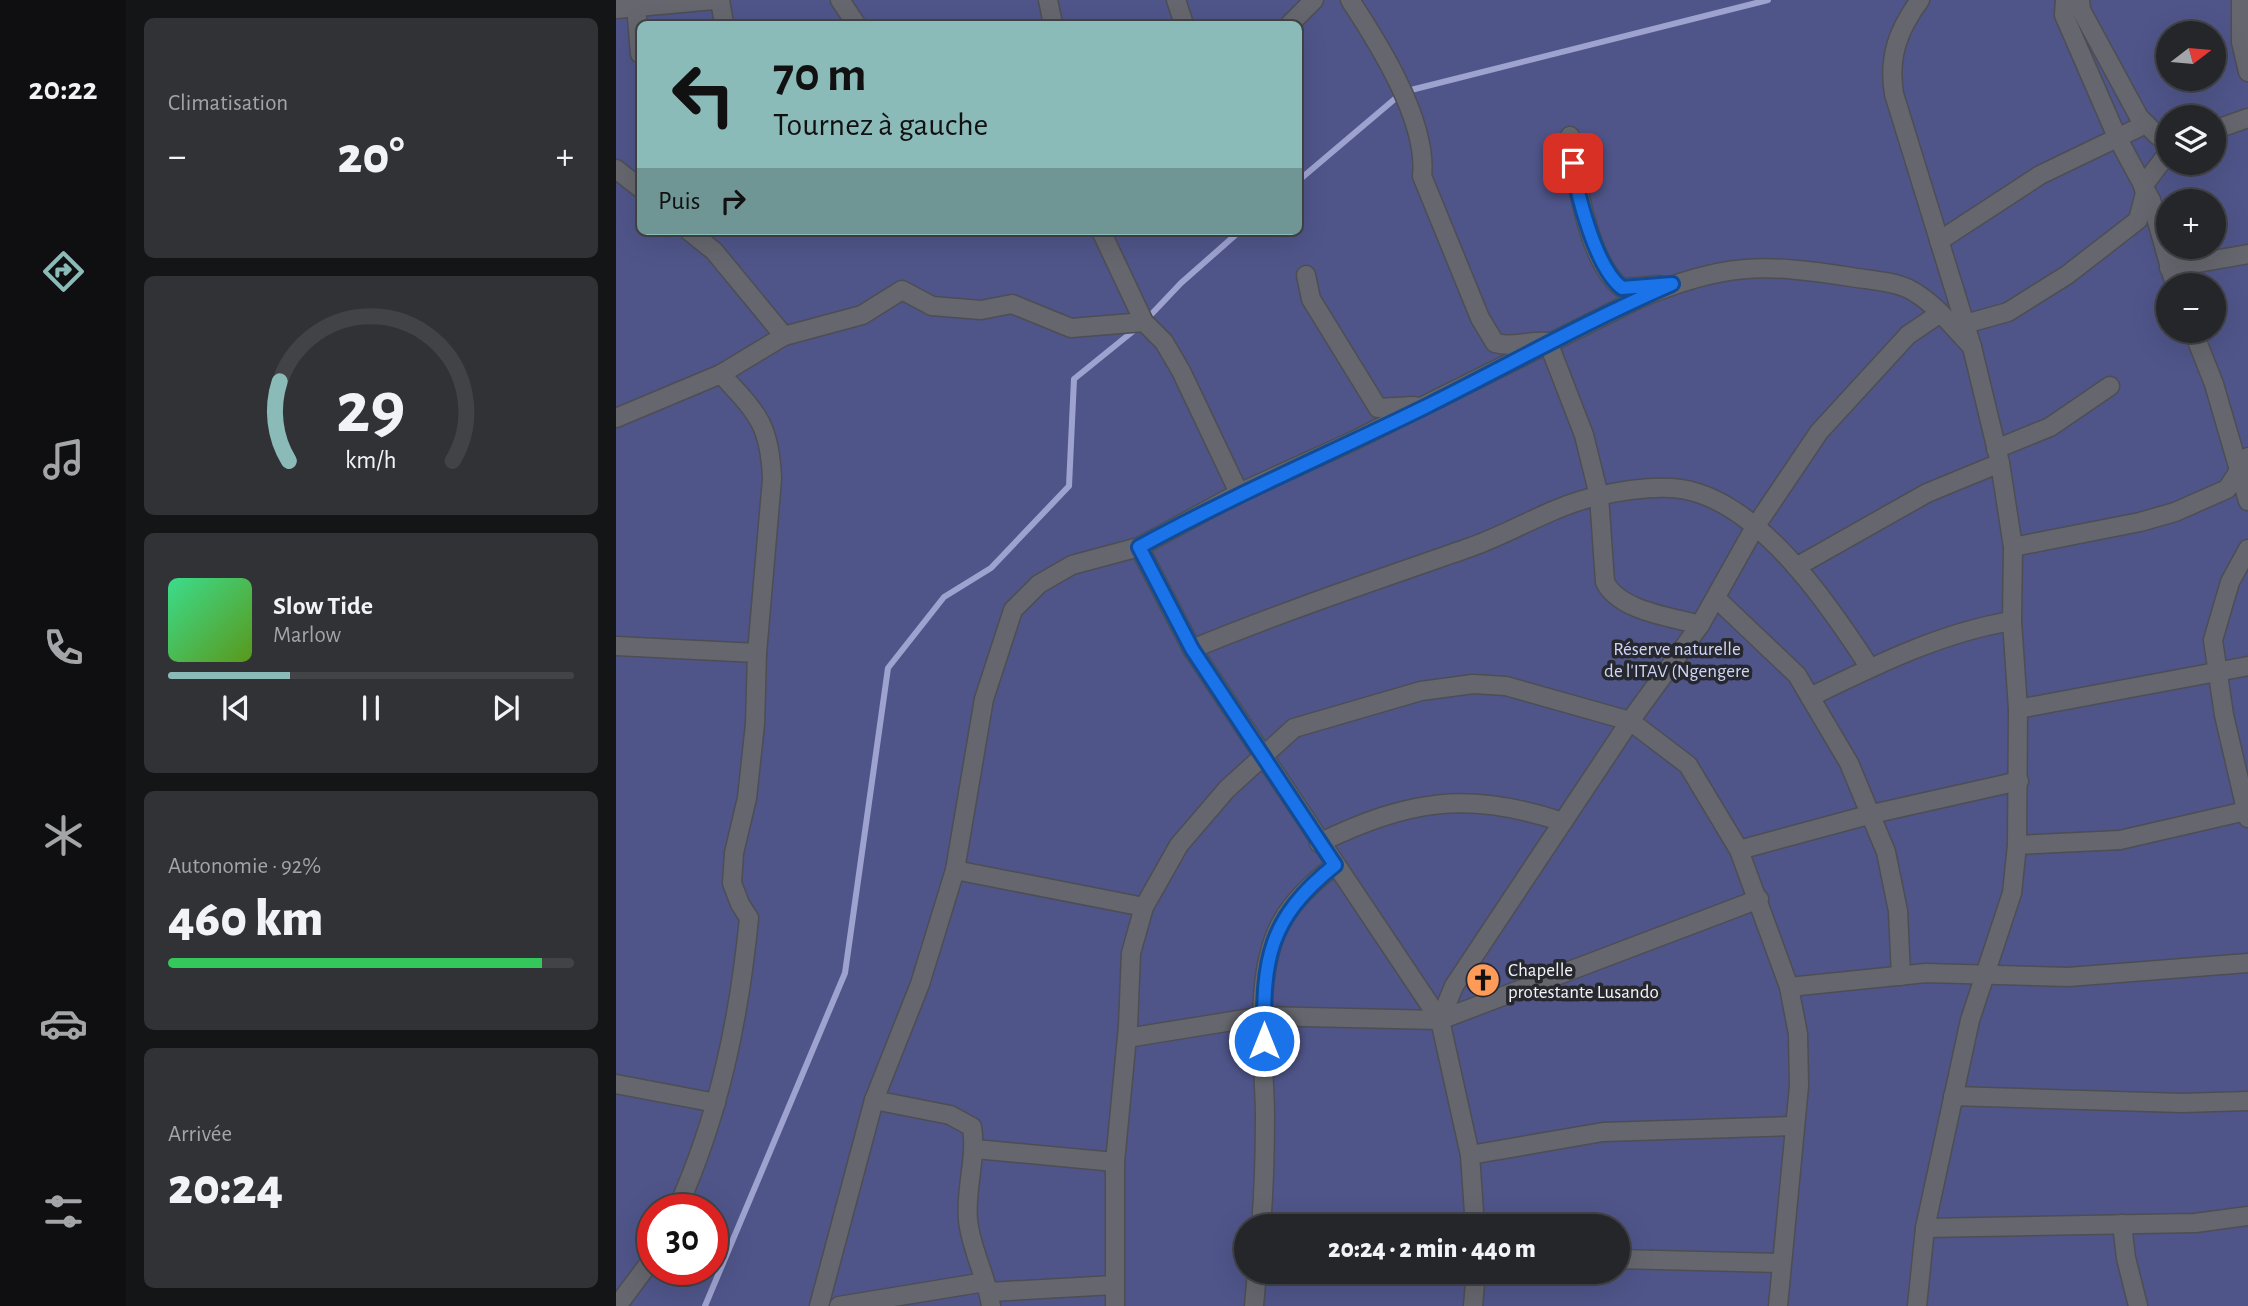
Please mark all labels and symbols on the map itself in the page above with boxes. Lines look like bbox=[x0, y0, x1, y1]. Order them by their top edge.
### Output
north arrow bbox=[2156, 21, 2226, 91]
pin bbox=[1543, 133, 1603, 193]
park label: Réserve naturelle de l'ITAV (Ngengere bbox=[1604, 640, 1750, 681]
church icon: Chapelle protestante Lusando bbox=[1464, 961, 1502, 999]
place label: Chapelle protestante Lusando bbox=[1508, 961, 1659, 1002]
position arrow bbox=[1227, 1004, 1301, 1078]
speed limit sign: 30 bbox=[637, 1194, 728, 1285]

